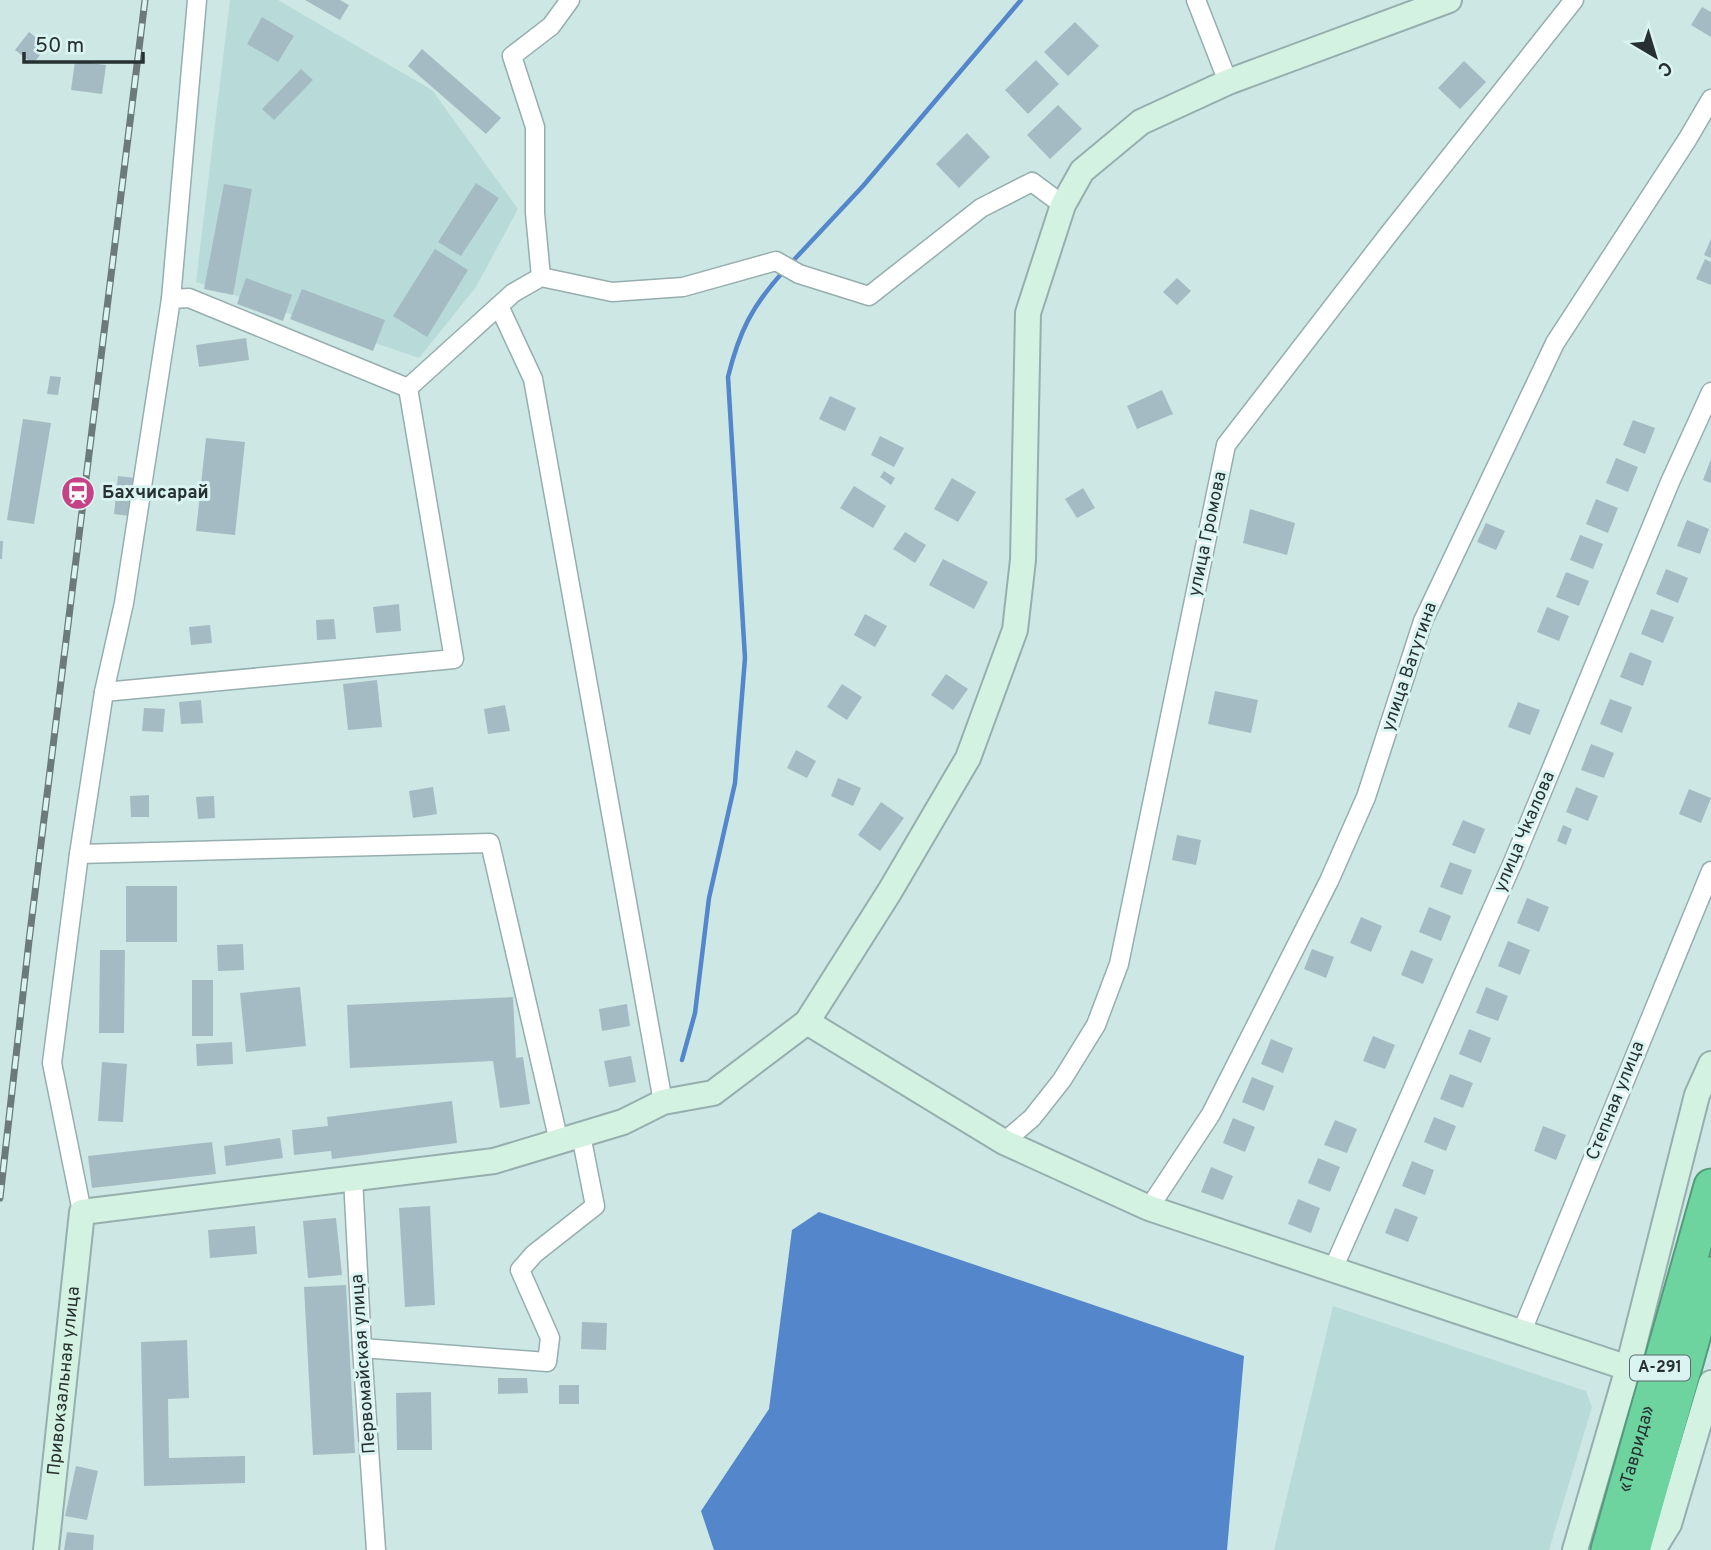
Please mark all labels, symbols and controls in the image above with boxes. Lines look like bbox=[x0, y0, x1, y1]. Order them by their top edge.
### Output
scale bar bbox=[24, 21, 144, 65]
north arrow bbox=[1620, 21, 1690, 91]
text: 50 m bbox=[35, 33, 84, 60]
text: С bbox=[1652, 55, 1676, 81]
street label: улица Громова bbox=[1184, 469, 1232, 599]
station icon: Бахчисарай bbox=[59, 474, 97, 512]
place label: Бахчисарай bbox=[102, 482, 209, 505]
street label: улица Ватутина bbox=[1377, 599, 1443, 735]
street label: улица Чкалова bbox=[1489, 768, 1561, 896]
street label: Степная улица bbox=[1582, 1038, 1650, 1164]
street label: Первомайская улица bbox=[346, 1273, 382, 1455]
street label: Привокзальная улица bbox=[42, 1285, 86, 1477]
road number: А-291 bbox=[1630, 1356, 1690, 1380]
street label: «Таврида» bbox=[1613, 1403, 1660, 1495]

